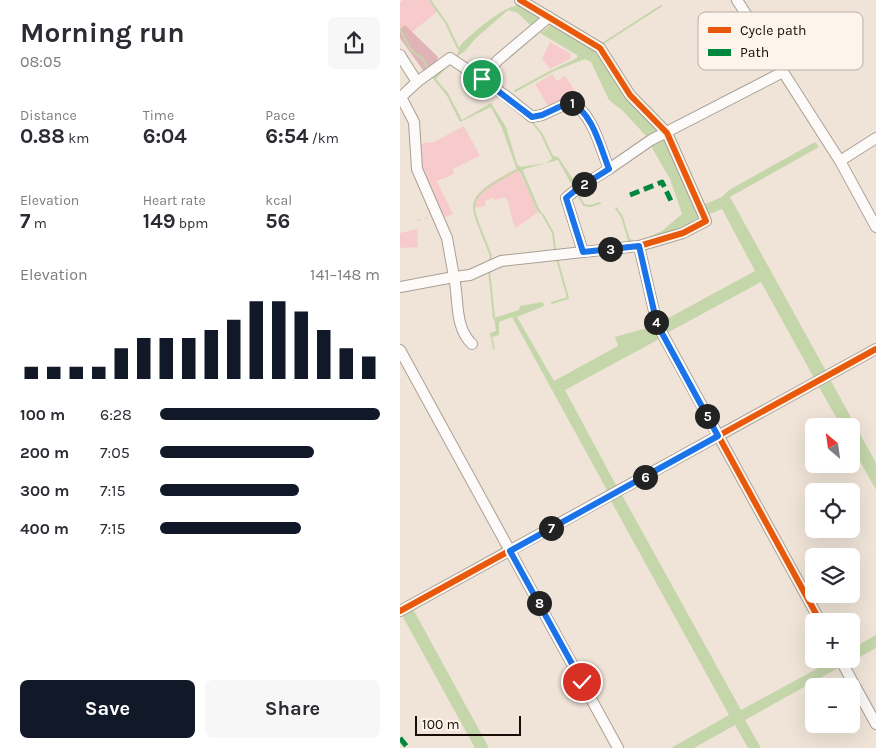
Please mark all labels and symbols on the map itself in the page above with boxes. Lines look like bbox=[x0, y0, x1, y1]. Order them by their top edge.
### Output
legend bbox=[698, 12, 863, 70]
text: Cycle path bbox=[740, 22, 806, 39]
text: Path bbox=[740, 44, 769, 61]
pin bbox=[461, 58, 503, 100]
pin: 1 bbox=[560, 90, 584, 116]
pin: 2 bbox=[572, 172, 596, 196]
pin: 3 bbox=[598, 236, 622, 262]
pin: 4 bbox=[644, 310, 668, 334]
pin: 5 bbox=[694, 404, 720, 428]
north arrow bbox=[805, 418, 860, 472]
pin: 6 bbox=[632, 464, 658, 490]
pin: 7 bbox=[538, 516, 564, 540]
pin: 8 bbox=[526, 590, 552, 616]
pin bbox=[561, 661, 603, 703]
scale bar bbox=[415, 713, 521, 736]

